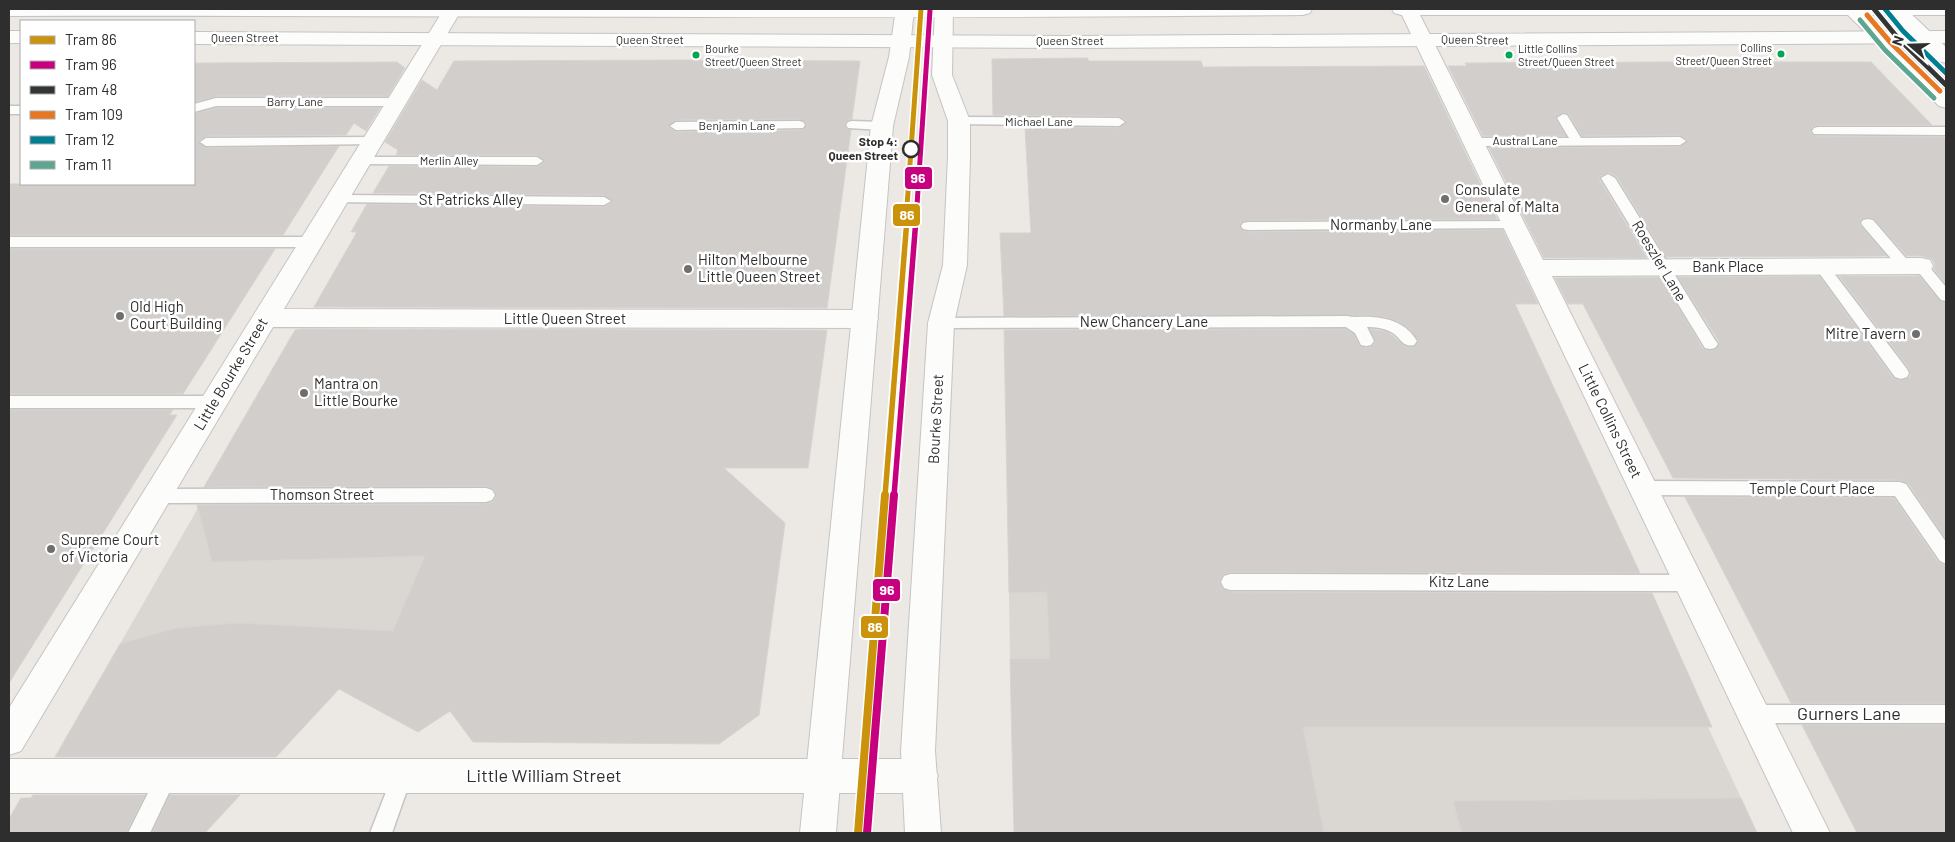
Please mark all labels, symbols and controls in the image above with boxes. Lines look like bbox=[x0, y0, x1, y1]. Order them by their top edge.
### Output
legend bbox=[20, 20, 195, 185]
north arrow bbox=[1885, 20, 1935, 70]
text: Tram 86 bbox=[65, 30, 117, 48]
street label: Queen Street bbox=[211, 30, 279, 44]
street label: Queen Street bbox=[1441, 31, 1509, 47]
street label: Queen Street bbox=[616, 32, 684, 46]
street label: Queen Street bbox=[1036, 33, 1104, 47]
text: N bbox=[1888, 33, 1907, 48]
place label: Collins Street/Queen Street bbox=[1676, 41, 1772, 67]
place label: Bourke Street/Queen Street bbox=[705, 42, 801, 68]
place label: Little Collins Street/Queen Street bbox=[1518, 42, 1614, 68]
marker: Collins Street/Queen Street bbox=[1776, 49, 1786, 59]
marker: Bourke Street/Queen Street bbox=[691, 50, 701, 60]
marker: Little Collins Street/Queen Street bbox=[1504, 50, 1514, 60]
text: Tram 96 bbox=[65, 55, 117, 73]
text: Tram 48 bbox=[65, 80, 117, 98]
street label: Barry Lane bbox=[267, 94, 323, 108]
text: Tram 109 bbox=[65, 105, 123, 123]
street label: Michael Lane bbox=[1005, 114, 1073, 128]
street label: Benjamin Lane bbox=[698, 118, 776, 132]
text: Tram 12 bbox=[65, 130, 115, 148]
street label: Austral Lane bbox=[1492, 133, 1558, 147]
place label: Stop 4: Queen Street bbox=[829, 134, 898, 162]
marker: Stop 4: Queen Street bbox=[902, 140, 920, 158]
street label: Merlin Alley bbox=[420, 153, 479, 167]
text: Tram 11 bbox=[65, 155, 112, 173]
line badge: 96 bbox=[904, 166, 933, 190]
text: 96 bbox=[911, 169, 926, 186]
place label: Consulate General of Malta bbox=[1455, 180, 1559, 215]
street label: St Patricks Alley bbox=[419, 190, 523, 208]
marker: Consulate General of Malta bbox=[1439, 193, 1451, 205]
line badge: 86 bbox=[892, 203, 921, 227]
text: 86 bbox=[899, 206, 915, 223]
street label: Normanby Lane bbox=[1330, 215, 1432, 233]
street label: Roeszler Lane bbox=[1629, 217, 1691, 304]
place label: Hilton Melbourne Little Queen Street bbox=[698, 250, 820, 285]
street label: Bank Place bbox=[1692, 257, 1764, 275]
marker: Hilton Melbourne Little Queen Street bbox=[682, 263, 694, 275]
place label: Old High Court Building bbox=[130, 297, 222, 332]
street label: Little Queen Street bbox=[504, 309, 626, 327]
marker: Old High Court Building bbox=[114, 310, 126, 322]
street label: New Chancery Lane bbox=[1080, 312, 1208, 330]
street label: Little Bourke Street bbox=[189, 314, 271, 433]
place label: Mitre Tavern bbox=[1825, 324, 1906, 342]
marker: Mitre Tavern bbox=[1910, 328, 1922, 340]
street label: Little Collins Street bbox=[1575, 360, 1646, 481]
street label: Bourke Street bbox=[924, 373, 946, 464]
place label: Mantra on Little Bourke bbox=[314, 374, 398, 409]
marker: Mantra on Little Bourke bbox=[298, 387, 310, 399]
street label: Temple Court Place bbox=[1749, 479, 1875, 497]
street label: Thomson Street bbox=[270, 485, 374, 503]
place label: Supreme Court of Victoria bbox=[61, 530, 159, 565]
marker: Supreme Court of Victoria bbox=[45, 543, 57, 555]
street label: Kitz Lane bbox=[1429, 572, 1489, 590]
line badge: 96 bbox=[872, 578, 901, 602]
text: 96 bbox=[880, 581, 895, 598]
line badge: 86 bbox=[860, 615, 889, 639]
text: 86 bbox=[867, 618, 883, 635]
street label: Gurners Lane bbox=[1797, 702, 1901, 724]
street label: Little William Street bbox=[466, 764, 622, 786]

